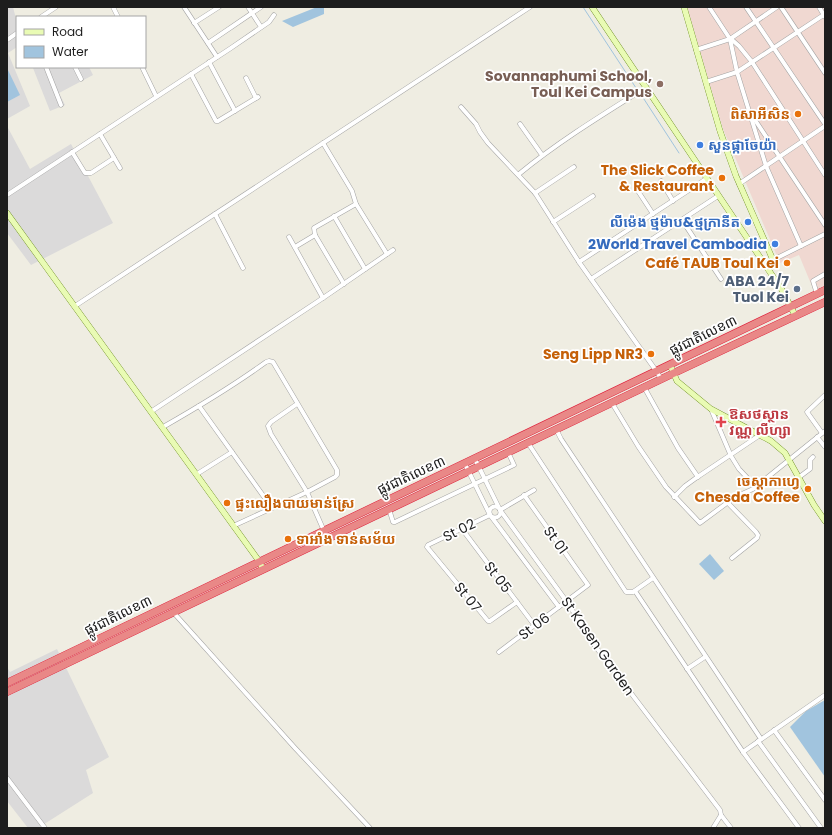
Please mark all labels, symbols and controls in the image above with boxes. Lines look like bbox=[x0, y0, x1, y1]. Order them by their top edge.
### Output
legend bbox=[16, 16, 146, 68]
text: Road bbox=[52, 23, 83, 40]
text: Water bbox=[52, 43, 89, 60]
place label: Sovannaphumi School, Toul Kei Campus bbox=[485, 66, 652, 102]
marker: Sovannaphumi School, Toul Kei Campus bbox=[655, 79, 665, 89]
place label: ពិសាអីសិន bbox=[730, 104, 790, 124]
marker: ពិសាអីសិន bbox=[793, 109, 803, 119]
place label: សួនផ្កាចែយ៉ា bbox=[708, 135, 777, 155]
marker: សួនផ្កាចែយ៉ា bbox=[695, 140, 705, 150]
place label: The Slick Coffee & Restaurant bbox=[601, 160, 714, 196]
marker: The Slick Coffee & Restaurant bbox=[717, 173, 727, 183]
place label: លីម៉េង ថ្មម៉ាប&ថ្មក្រានីត bbox=[610, 212, 740, 232]
marker: លីម៉េង ថ្មម៉ាប&ថ្មក្រានីត bbox=[743, 217, 753, 227]
place label: 2World Travel Cambodia bbox=[588, 234, 767, 254]
marker: 2World Travel Cambodia bbox=[770, 239, 780, 249]
place label: Café TAUB Toul Kei bbox=[645, 253, 779, 273]
marker: Café TAUB Toul Kei bbox=[782, 258, 792, 268]
place label: ABA 24/7 Tuol Kei bbox=[725, 271, 790, 307]
marker: ABA 24/7 Tuol Kei bbox=[792, 284, 802, 294]
street label: ផ្លូវជាតិលេខ៣ bbox=[666, 310, 741, 362]
place label: Seng Lipp NR3 bbox=[543, 344, 643, 364]
marker: Seng Lipp NR3 bbox=[646, 349, 656, 359]
place label: ឱសថស្ថាន វណ្ណ លីហ្សា bbox=[729, 404, 791, 440]
marker: ឱសថស្ថាន វណ្ណ លីហ្សា bbox=[716, 417, 726, 427]
street label: ផ្លូវជាតិលេខ៣ bbox=[374, 450, 449, 501]
place label: ចេស្ដាកាហ្វេ Chesda Coffee bbox=[695, 471, 800, 507]
marker: ចេស្ដាកាហ្វេ Chesda Coffee bbox=[803, 484, 813, 494]
place label: ផ្ទះលឿងបាយមាន់ស្រែ bbox=[235, 493, 355, 513]
marker: ផ្ទះលឿងបាយមាន់ស្រែ bbox=[222, 498, 232, 508]
street label: St 02 bbox=[439, 514, 479, 546]
street label: St 01 bbox=[539, 522, 573, 558]
place label: ទាអាំង ទាន់សម័យ bbox=[296, 529, 396, 549]
marker: ទាអាំង ទាន់សម័យ bbox=[283, 534, 293, 544]
street label: St 05 bbox=[480, 557, 516, 597]
street label: St 07 bbox=[450, 578, 487, 617]
street label: ផ្លូវជាតិលេខ៣ bbox=[81, 590, 156, 642]
street label: St Kasen Garden bbox=[556, 593, 640, 699]
street label: St 06 bbox=[514, 607, 554, 644]

